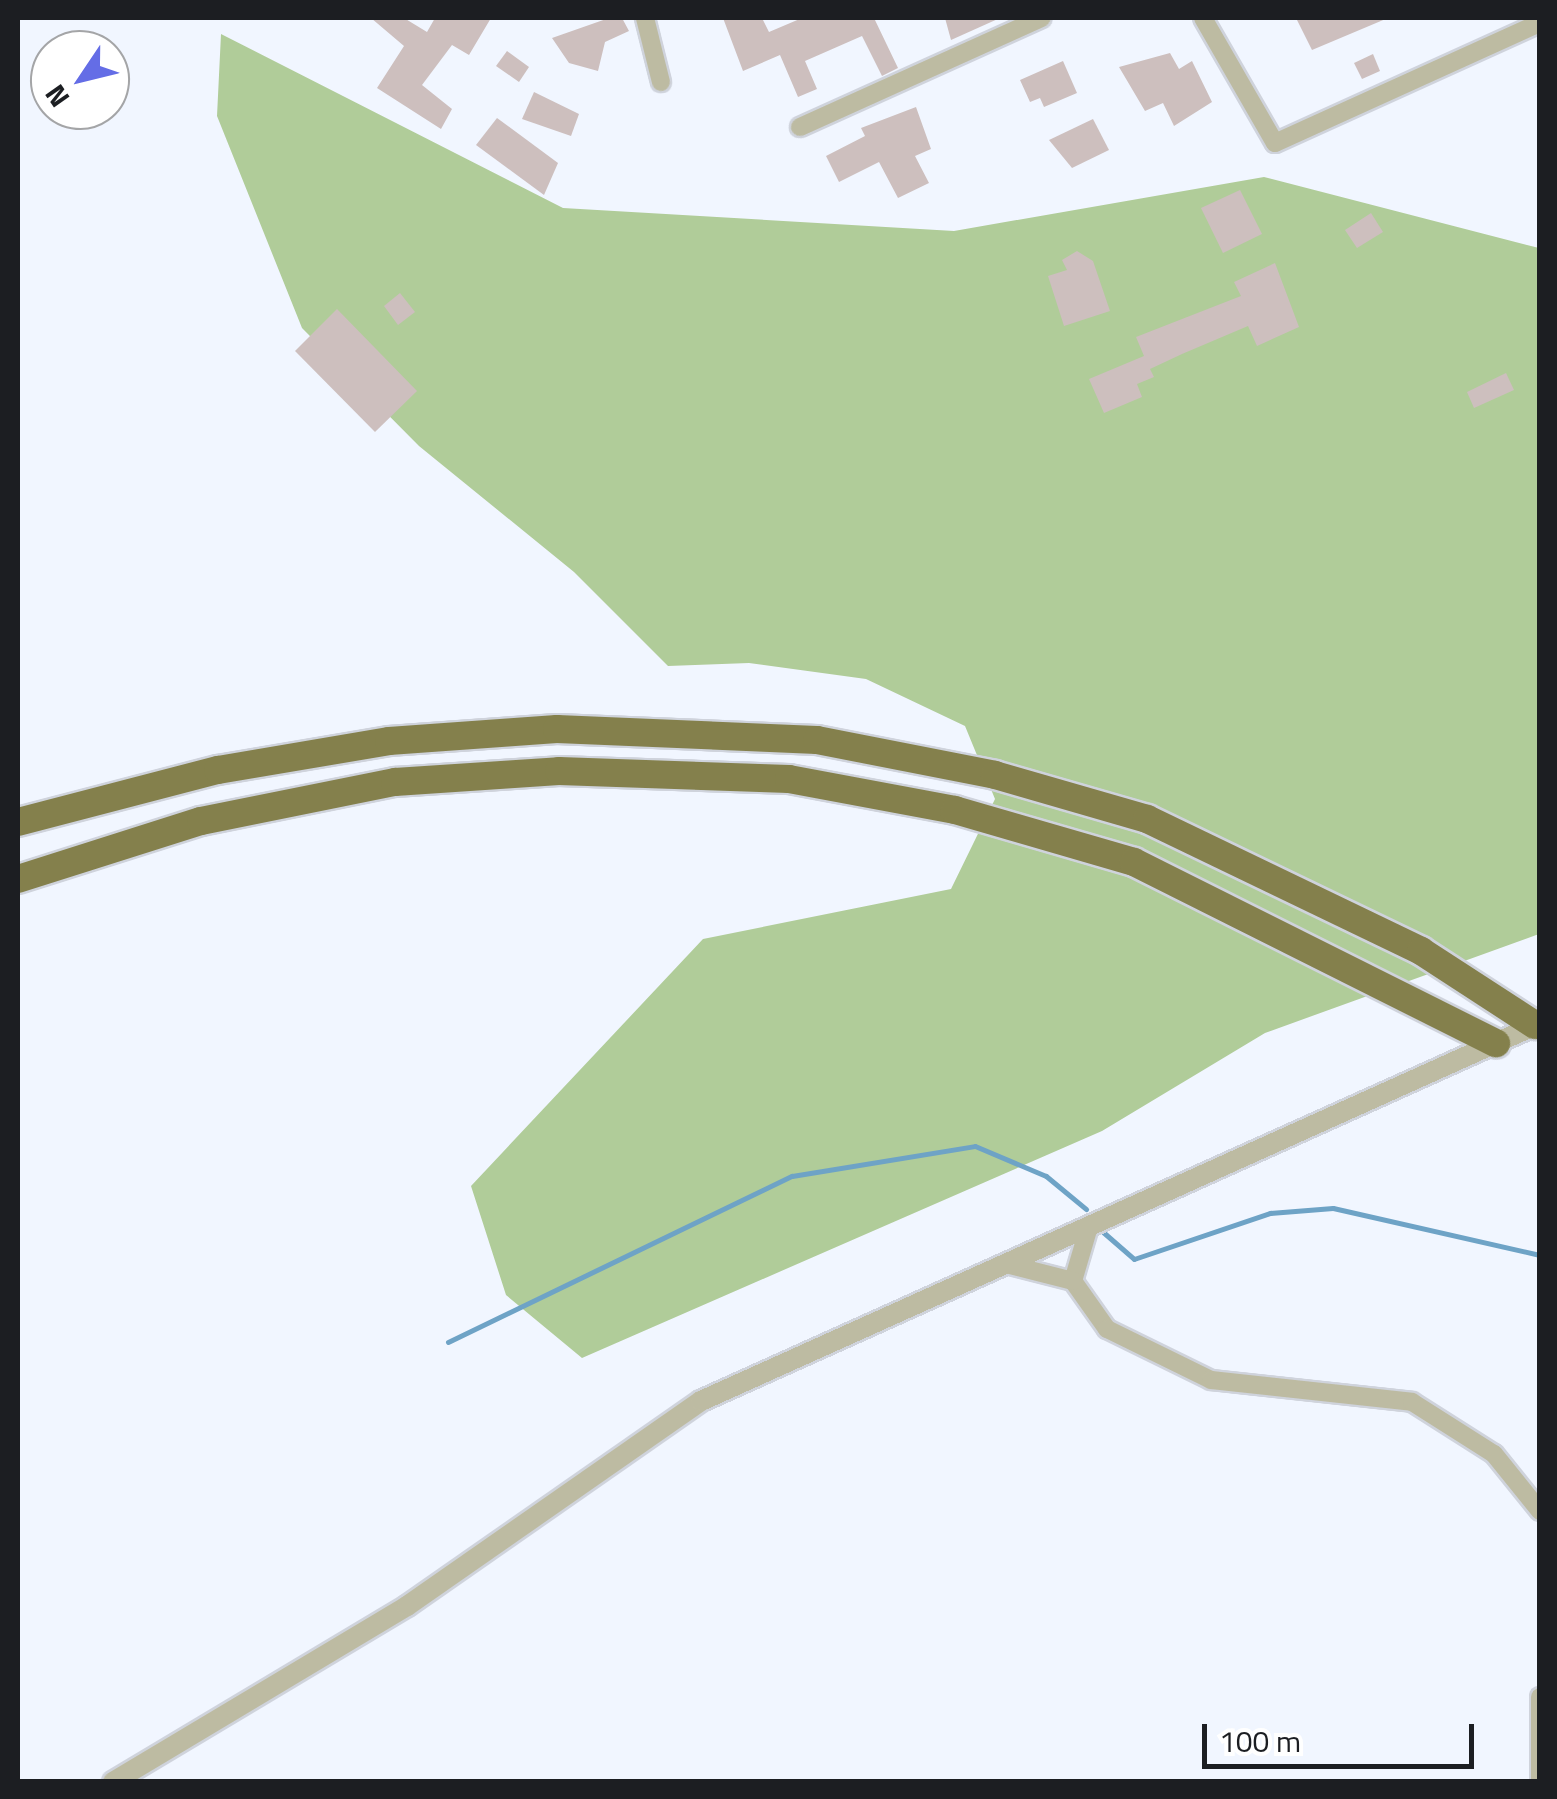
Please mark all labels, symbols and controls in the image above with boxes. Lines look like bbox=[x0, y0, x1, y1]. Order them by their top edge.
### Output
north arrow bbox=[30, 30, 130, 130]
text: N bbox=[33, 76, 80, 117]
scale bar bbox=[1207, 1704, 1480, 1766]
text: 100 m bbox=[1219, 1718, 1301, 1764]

